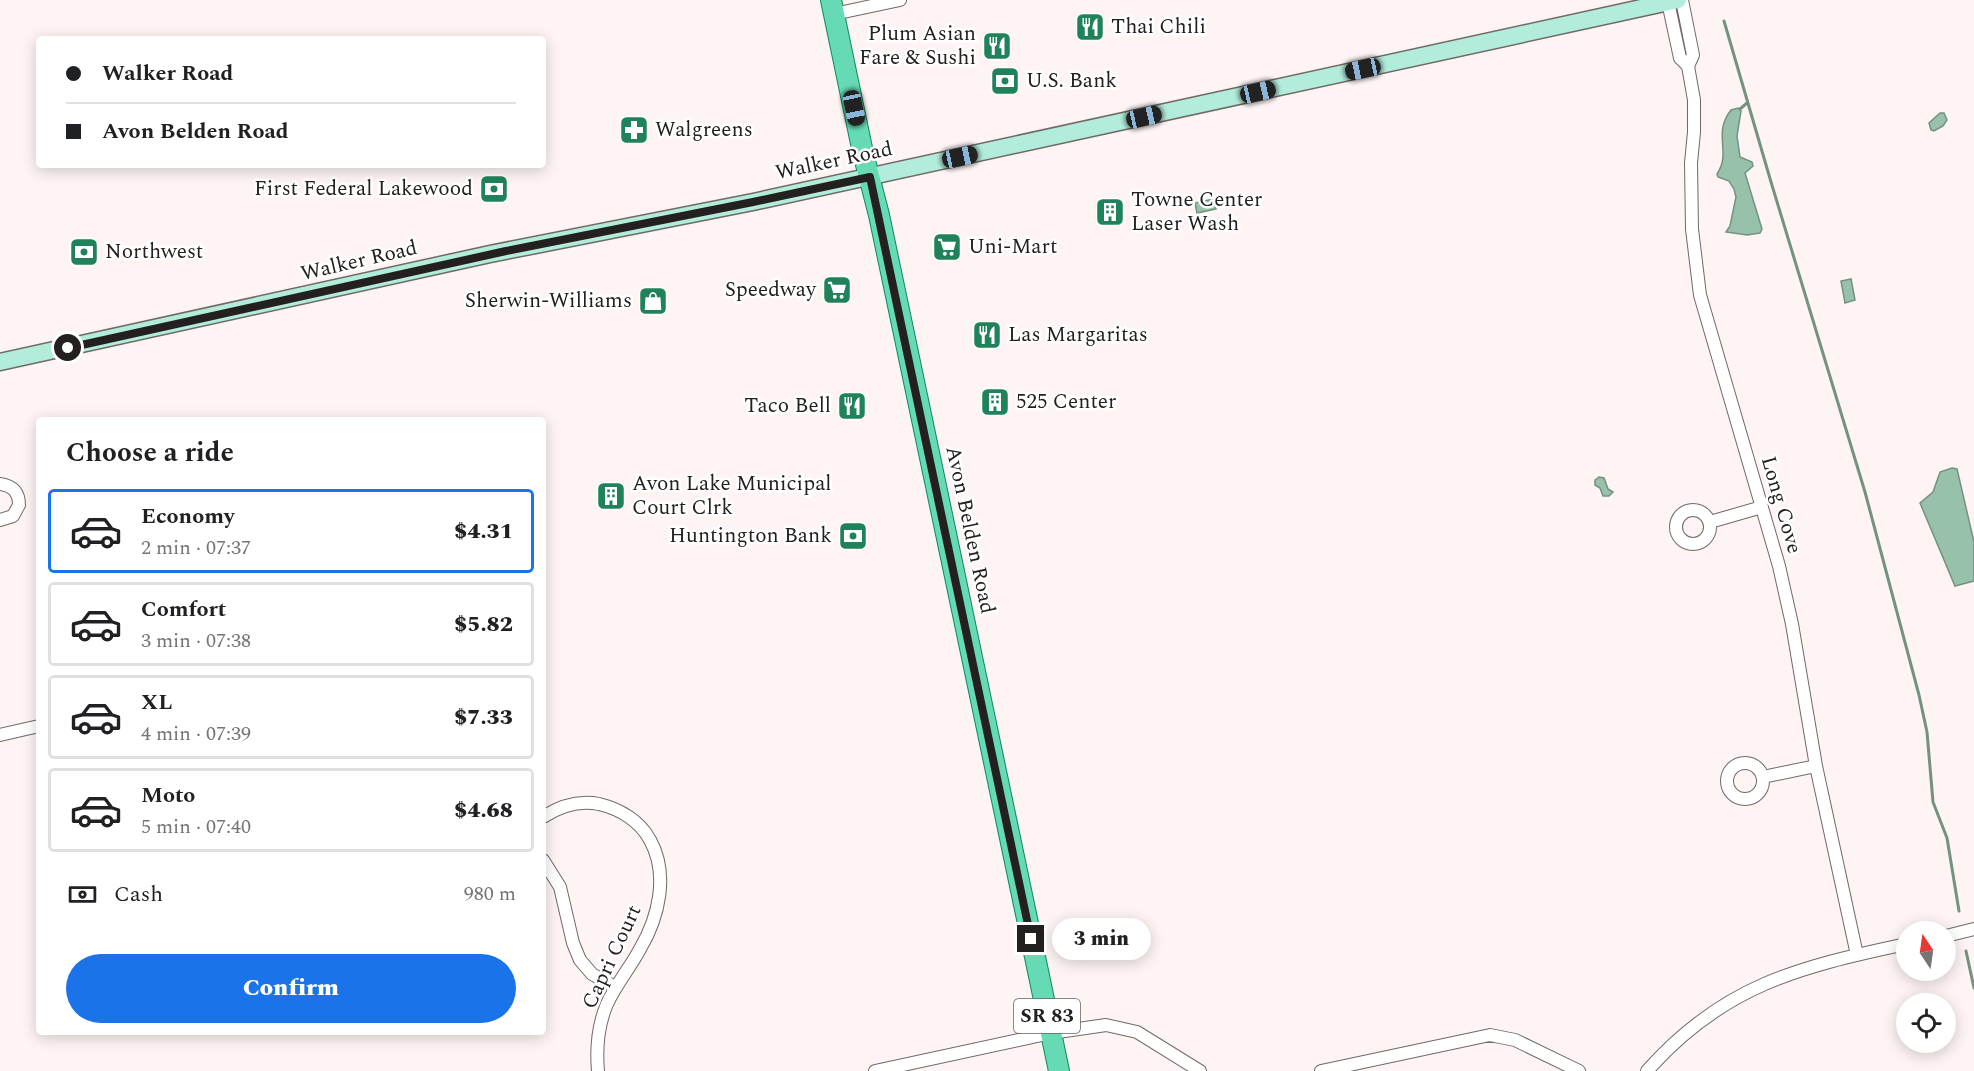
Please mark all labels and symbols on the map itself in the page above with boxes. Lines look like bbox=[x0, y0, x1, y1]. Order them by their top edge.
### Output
restaurant icon: Thai Chili bbox=[1074, 11, 1106, 43]
place label: Thai Chili bbox=[1111, 11, 1206, 43]
place label: Plum Asian Fare & Sushi bbox=[859, 18, 976, 74]
restaurant icon: Plum Asian Fare & Sushi bbox=[981, 30, 1013, 62]
car bbox=[1344, 56, 1382, 82]
bank icon: U.S. Bank bbox=[989, 65, 1021, 97]
place label: U.S. Bank bbox=[1026, 65, 1117, 97]
car bbox=[1238, 79, 1278, 105]
car bbox=[841, 89, 867, 127]
car bbox=[1124, 104, 1164, 130]
pharmacy icon: Walgreens bbox=[618, 114, 650, 146]
place label: Walgreens bbox=[655, 114, 753, 146]
street label: Walker Road bbox=[773, 133, 895, 189]
car bbox=[941, 144, 979, 170]
place label: First Federal Lakewood bbox=[254, 173, 473, 205]
bank icon: First Federal Lakewood bbox=[478, 173, 510, 205]
place label: Towne Center Laser Wash bbox=[1131, 184, 1262, 240]
building icon: Towne Center Laser Wash bbox=[1094, 196, 1126, 228]
supermarket icon: Uni-Mart bbox=[931, 231, 963, 263]
place label: Uni-Mart bbox=[968, 231, 1057, 263]
street label: Walker Road bbox=[297, 232, 421, 290]
bank icon: Northwest bbox=[68, 236, 100, 268]
place label: Northwest bbox=[105, 236, 203, 268]
place label: Speedway bbox=[725, 274, 817, 306]
supermarket icon: Speedway bbox=[821, 274, 853, 306]
place label: Sherwin-Williams bbox=[465, 285, 632, 317]
shop icon: Sherwin-Williams bbox=[637, 285, 669, 317]
restaurant icon: Las Margaritas bbox=[971, 319, 1003, 351]
place label: Las Margaritas bbox=[1008, 319, 1148, 351]
route start bbox=[54, 334, 81, 361]
building icon: 525 Center bbox=[979, 386, 1011, 418]
place label: 525 Center bbox=[1016, 386, 1116, 418]
place label: Taco Bell bbox=[744, 390, 831, 422]
restaurant icon: Taco Bell bbox=[836, 390, 868, 422]
street label: Avon Belden Road bbox=[937, 443, 1003, 617]
street label: Long Cove bbox=[1752, 452, 1810, 558]
place label: Avon Lake Municipal Court Clrk bbox=[632, 468, 832, 524]
building icon: Avon Lake Municipal Court Clrk bbox=[595, 480, 627, 512]
place label: Huntington Bank bbox=[669, 520, 832, 552]
bank icon: Huntington Bank bbox=[837, 520, 869, 552]
street label: Capri Court bbox=[574, 900, 650, 1014]
callout: 3 min bbox=[1052, 918, 1151, 960]
north arrow bbox=[1896, 921, 1956, 981]
route end bbox=[1017, 925, 1044, 952]
road number: SR 83 bbox=[1014, 999, 1080, 1033]

